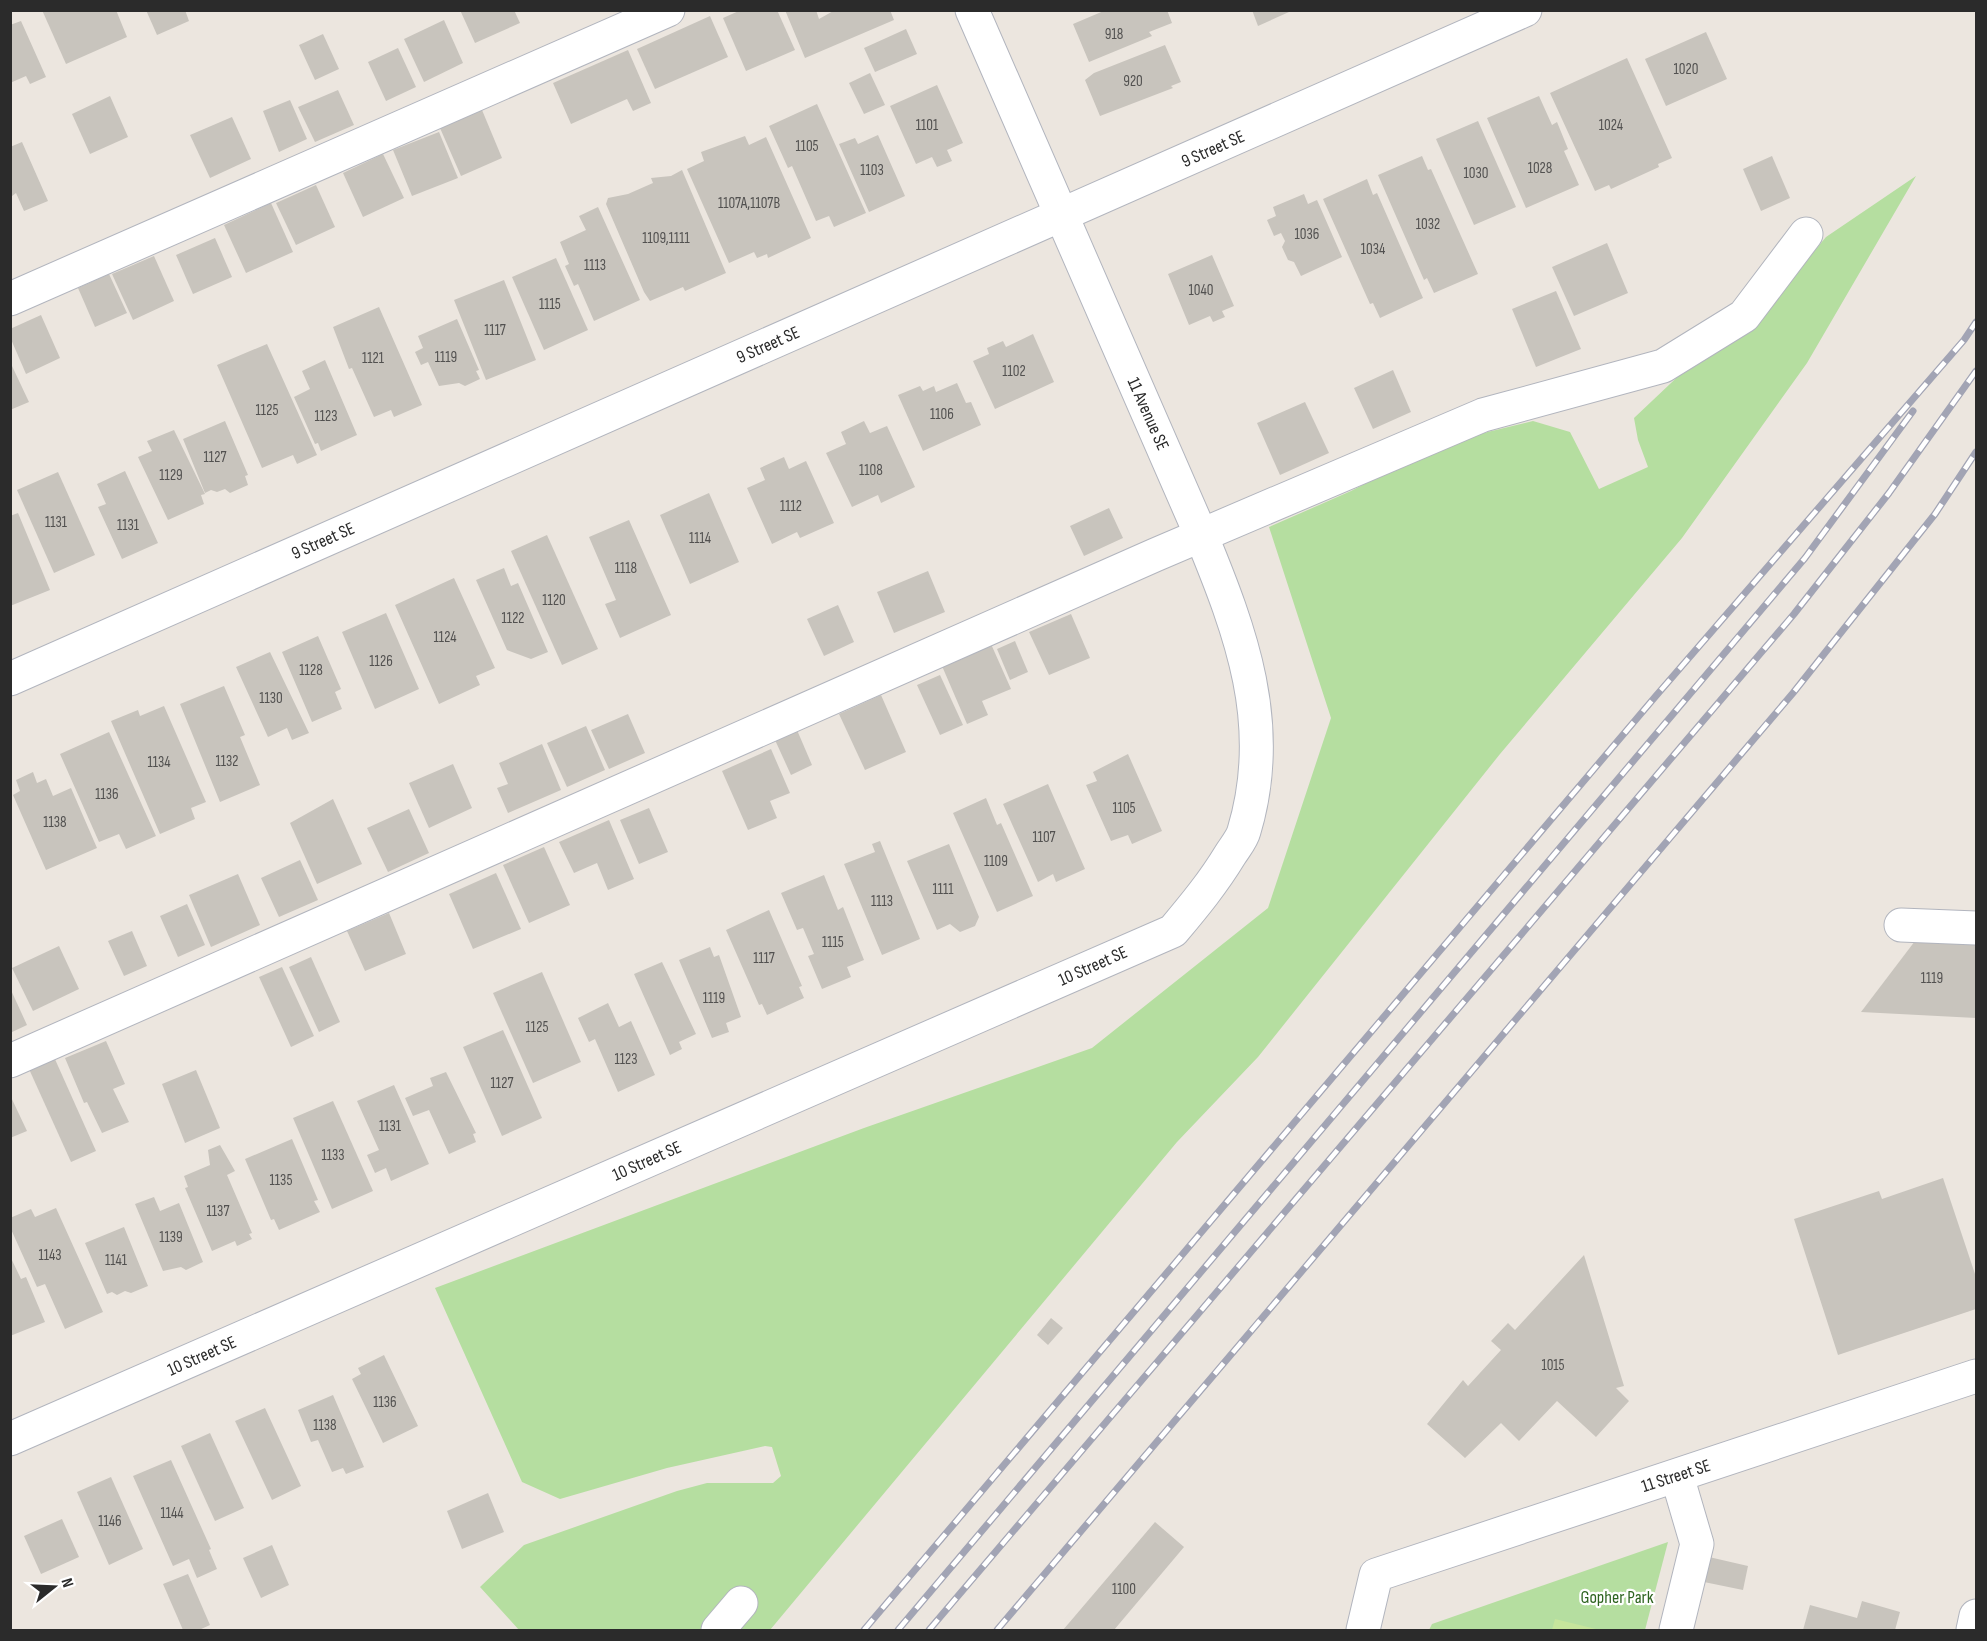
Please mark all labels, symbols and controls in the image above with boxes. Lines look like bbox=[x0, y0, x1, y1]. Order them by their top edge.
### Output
house number: 918 bbox=[1105, 25, 1123, 44]
house number: 1020 bbox=[1674, 60, 1698, 79]
house number: 920 bbox=[1123, 72, 1143, 91]
house number: 1101 bbox=[916, 116, 939, 135]
house number: 1024 bbox=[1599, 116, 1623, 135]
street label: 9 Street SE bbox=[1178, 126, 1248, 172]
house number: 1105 bbox=[795, 137, 819, 156]
house number: 1028 bbox=[1528, 159, 1552, 178]
house number: 1103 bbox=[860, 161, 884, 180]
house number: 1030 bbox=[1464, 164, 1488, 183]
house number: 1107A,1107B bbox=[718, 194, 780, 213]
house number: 1032 bbox=[1416, 215, 1440, 234]
house number: 1036 bbox=[1295, 225, 1319, 244]
house number: 1109,1111 bbox=[642, 229, 690, 248]
house number: 1034 bbox=[1361, 240, 1385, 259]
house number: 1113 bbox=[584, 256, 606, 275]
house number: 1040 bbox=[1189, 281, 1213, 300]
house number: 1115 bbox=[539, 295, 561, 314]
house number: 1117 bbox=[484, 321, 506, 340]
street label: 9 Street SE bbox=[733, 322, 803, 368]
house number: 1119 bbox=[435, 348, 457, 367]
house number: 1121 bbox=[362, 349, 385, 368]
house number: 1102 bbox=[1002, 362, 1026, 381]
street label: 11 Avenue SE bbox=[1123, 374, 1173, 454]
house number: 1125 bbox=[256, 401, 278, 420]
house number: 1106 bbox=[930, 405, 954, 424]
house number: 1123 bbox=[314, 407, 338, 426]
house number: 1127 bbox=[204, 448, 226, 467]
house number: 1108 bbox=[859, 461, 883, 480]
house number: 1129 bbox=[159, 466, 183, 485]
house number: 1112 bbox=[780, 497, 802, 516]
house number: 1131 bbox=[45, 513, 68, 532]
house number: 1131 bbox=[117, 516, 140, 535]
street label: 9 Street SE bbox=[288, 518, 358, 564]
house number: 1114 bbox=[689, 529, 711, 548]
house number: 1118 bbox=[615, 559, 637, 578]
house number: 1120 bbox=[542, 591, 566, 610]
house number: 1122 bbox=[501, 609, 525, 628]
house number: 1124 bbox=[433, 628, 457, 647]
house number: 1126 bbox=[369, 652, 393, 671]
house number: 1128 bbox=[299, 661, 323, 680]
house number: 1130 bbox=[259, 689, 283, 708]
house number: 1132 bbox=[216, 752, 238, 771]
house number: 1134 bbox=[147, 753, 171, 772]
house number: 1136 bbox=[95, 785, 119, 804]
house number: 1105 bbox=[1112, 799, 1136, 818]
house number: 1138 bbox=[43, 813, 67, 832]
house number: 1107 bbox=[1032, 828, 1056, 847]
house number: 1109 bbox=[984, 852, 1008, 871]
house number: 1111 bbox=[932, 880, 954, 899]
house number: 1113 bbox=[871, 892, 893, 911]
house number: 1115 bbox=[822, 933, 844, 952]
street label: 10 Street SE bbox=[1055, 942, 1131, 990]
house number: 1117 bbox=[753, 949, 775, 968]
house number: 1119 bbox=[1921, 969, 1943, 988]
house number: 1119 bbox=[703, 989, 725, 1008]
house number: 1125 bbox=[526, 1018, 548, 1037]
house number: 1123 bbox=[614, 1050, 638, 1069]
house number: 1127 bbox=[491, 1074, 513, 1093]
house number: 1131 bbox=[379, 1117, 402, 1136]
street label: 10 Street SE bbox=[609, 1137, 685, 1185]
house number: 1133 bbox=[321, 1146, 345, 1165]
house number: 1135 bbox=[270, 1171, 292, 1190]
house number: 1137 bbox=[207, 1202, 229, 1221]
house number: 1139 bbox=[159, 1228, 183, 1247]
house number: 1143 bbox=[38, 1246, 62, 1265]
house number: 1141 bbox=[105, 1251, 128, 1270]
street label: 10 Street SE bbox=[164, 1332, 240, 1380]
house number: 1015 bbox=[1541, 1356, 1565, 1375]
house number: 1136 bbox=[373, 1393, 397, 1412]
house number: 1138 bbox=[313, 1416, 337, 1435]
street label: 11 Street SE bbox=[1639, 1455, 1713, 1497]
house number: 1144 bbox=[160, 1504, 184, 1523]
house number: 1146 bbox=[98, 1512, 122, 1531]
north arrow bbox=[24, 1557, 84, 1617]
text: N bbox=[56, 1576, 77, 1590]
house number: 1100 bbox=[1112, 1580, 1136, 1599]
park label: Gopher Park bbox=[1580, 1587, 1654, 1608]

